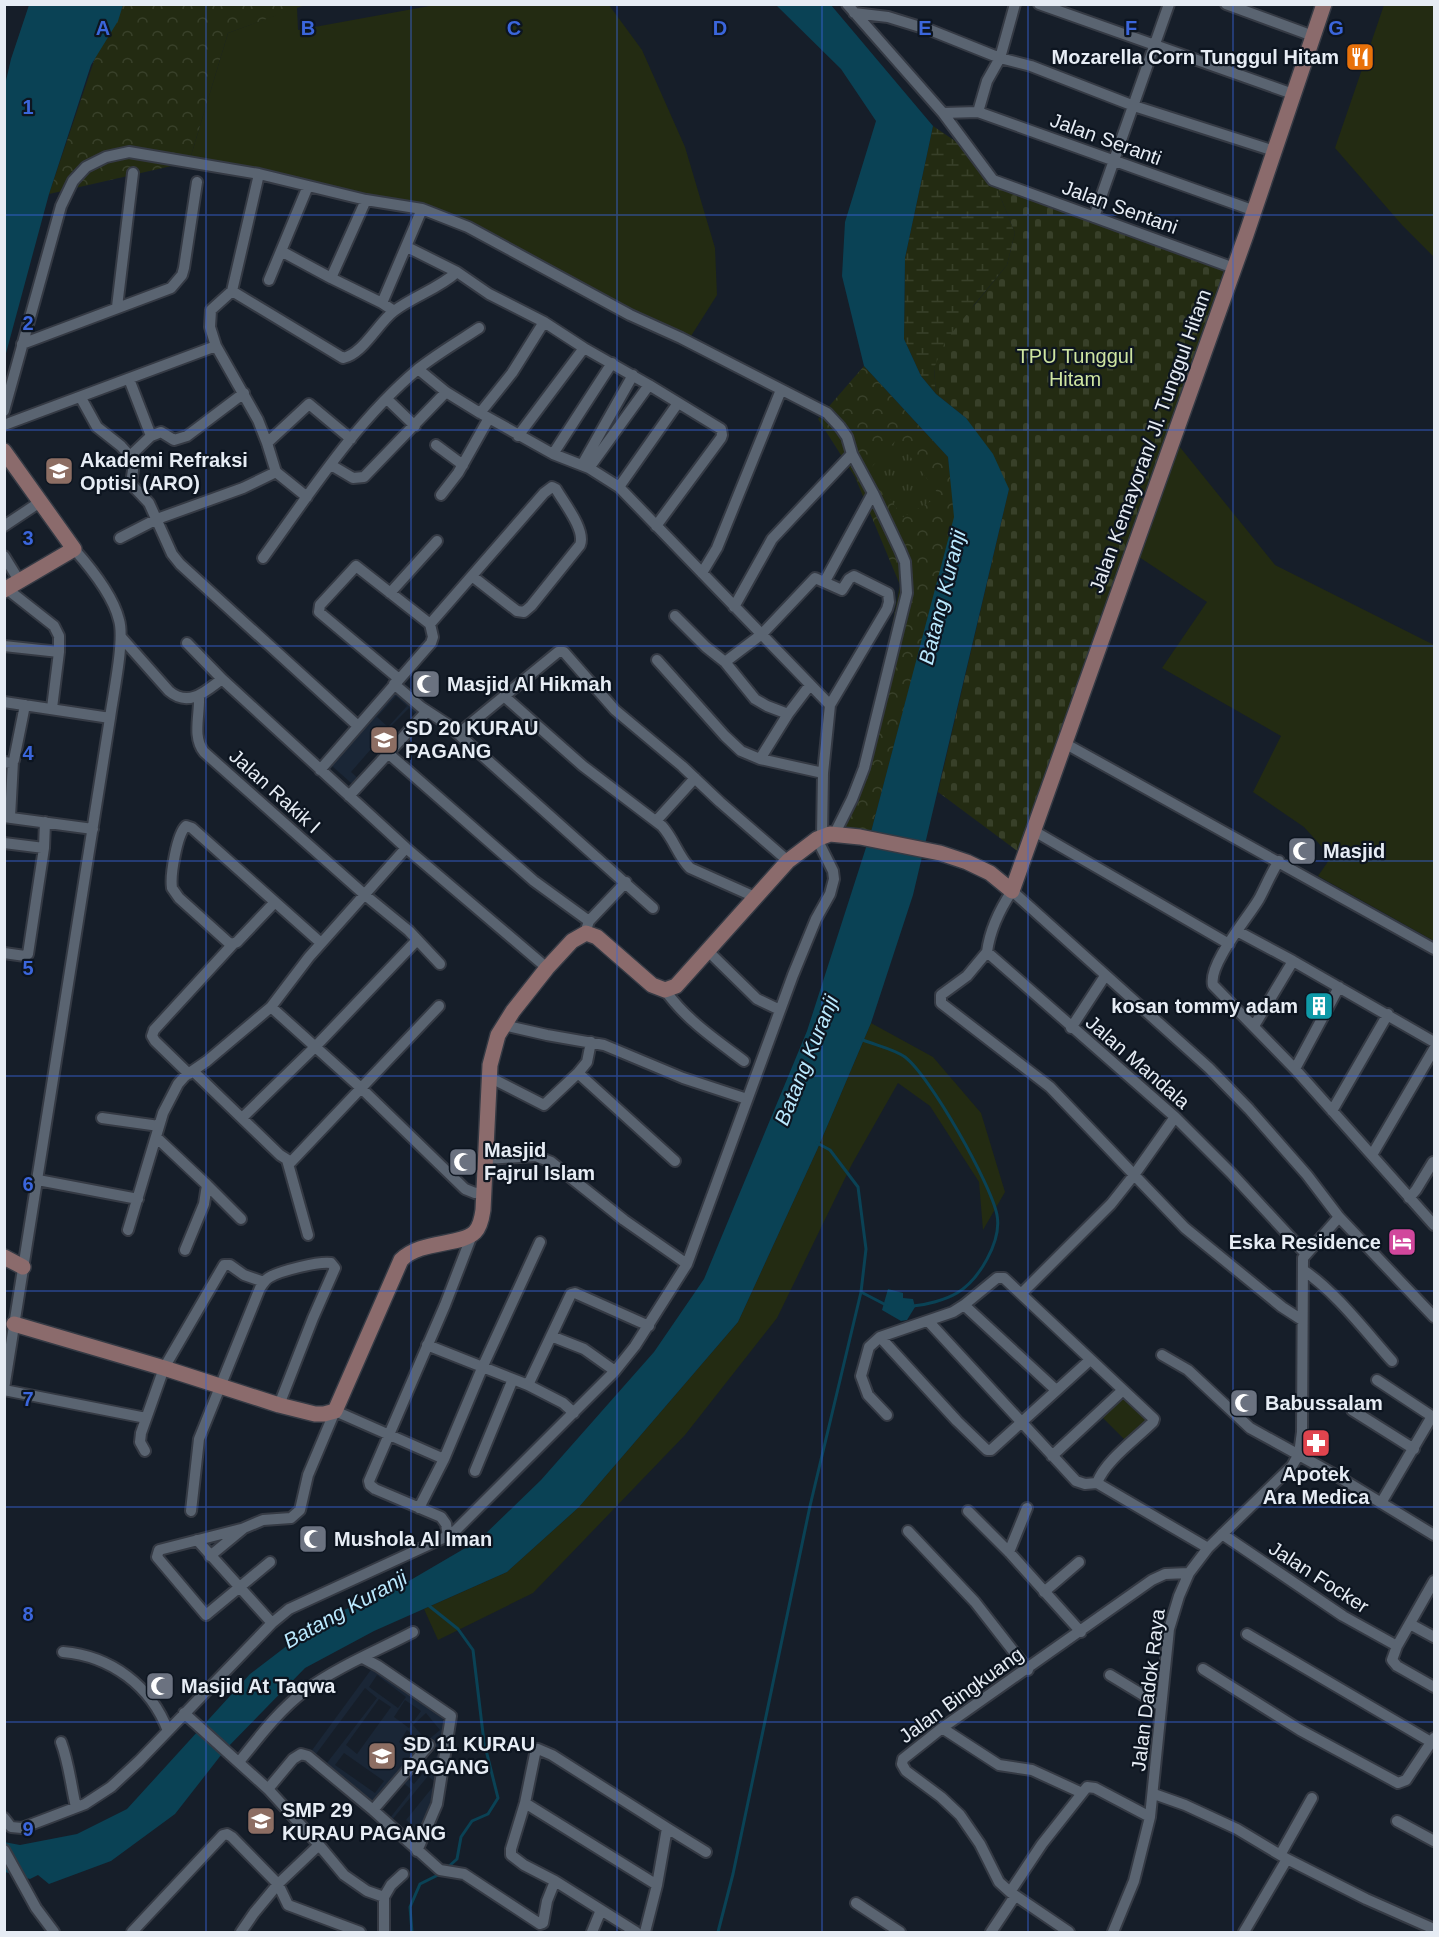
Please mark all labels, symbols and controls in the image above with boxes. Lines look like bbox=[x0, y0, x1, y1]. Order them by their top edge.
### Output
text: A bbox=[96, 17, 110, 39]
text: B bbox=[301, 17, 315, 39]
text: C bbox=[507, 17, 521, 39]
text: D bbox=[713, 17, 727, 39]
text: E bbox=[918, 17, 932, 39]
text: F bbox=[1125, 17, 1137, 39]
text: G bbox=[1328, 17, 1344, 39]
restaurant icon: Mozarella Corn Tunggul Hitam bbox=[1344, 41, 1376, 73]
place label: Mozarella Corn Tunggul Hitam bbox=[1052, 46, 1339, 68]
text: 1 bbox=[22, 96, 34, 118]
street label: Jalan Seranti bbox=[1047, 109, 1165, 169]
street label: Jalan Sentani bbox=[1059, 176, 1181, 238]
street label: Jalan Kemayoran/ Jl. Tunggul Hitam bbox=[1085, 286, 1215, 596]
text: 2 bbox=[22, 312, 34, 334]
park label: TPU Tunggul Hitam bbox=[1017, 345, 1133, 390]
place label: Akademi Refraksi Optisi (ARO) bbox=[80, 449, 248, 494]
school or university icon: Akademi Refraksi Optisi (ARO) bbox=[43, 455, 75, 487]
water label: Batang Kuranji bbox=[914, 526, 970, 667]
text: 3 bbox=[22, 527, 34, 549]
mosque icon: Masjid Al Hikmah bbox=[410, 668, 442, 700]
place label: Masjid Al Hikmah bbox=[447, 673, 612, 695]
place label: SD 20 KURAU PAGANG bbox=[405, 717, 538, 762]
school or university icon: SD 20 KURAU PAGANG bbox=[368, 724, 400, 756]
text: 4 bbox=[22, 742, 34, 764]
street label: Jalan Rakik I bbox=[225, 745, 325, 837]
mosque icon: Masjid bbox=[1286, 835, 1318, 867]
place label: Masjid bbox=[1323, 840, 1385, 862]
text: 5 bbox=[22, 957, 34, 979]
building icon: kosan tommy adam bbox=[1303, 990, 1335, 1022]
water label: Batang Kuranji bbox=[770, 991, 843, 1128]
place label: kosan tommy adam bbox=[1111, 995, 1298, 1017]
street label: Jalan Mandala bbox=[1082, 1011, 1195, 1114]
place label: Masjid Fajrul Islam bbox=[484, 1139, 595, 1184]
mosque icon: Masjid Fajrul Islam bbox=[447, 1146, 479, 1178]
text: 6 bbox=[22, 1173, 34, 1195]
hotel icon: Eska Residence bbox=[1386, 1226, 1418, 1258]
place label: Eska Residence bbox=[1229, 1231, 1381, 1253]
mosque icon: Babussalam bbox=[1228, 1387, 1260, 1419]
text: 7 bbox=[22, 1388, 34, 1410]
place label: Babussalam bbox=[1265, 1392, 1383, 1414]
pharmacy icon: Apotek Ara Medica bbox=[1300, 1427, 1332, 1459]
place label: Apotek Ara Medica bbox=[1263, 1463, 1370, 1508]
mosque icon: Mushola Al Iman bbox=[297, 1523, 329, 1555]
place label: Mushola Al Iman bbox=[334, 1528, 492, 1550]
street label: Jalan Focker bbox=[1265, 1537, 1373, 1618]
water label: Batang Kuranji bbox=[279, 1565, 412, 1652]
text: 8 bbox=[22, 1603, 34, 1625]
street label: Jalan Dadok Raya bbox=[1127, 1607, 1169, 1772]
street label: Jalan Bingkuang bbox=[895, 1643, 1027, 1747]
mosque icon: Masjid At Taqwa bbox=[144, 1670, 176, 1702]
place label: Masjid At Taqwa bbox=[181, 1675, 336, 1697]
place label: SD 11 KURAU PAGANG bbox=[403, 1733, 535, 1778]
school or university icon: SD 11 KURAU PAGANG bbox=[366, 1740, 398, 1772]
place label: SMP 29 KURAU PAGANG bbox=[282, 1799, 446, 1844]
school or university icon: SMP 29 KURAU PAGANG bbox=[245, 1805, 277, 1837]
text: 9 bbox=[22, 1818, 34, 1840]

